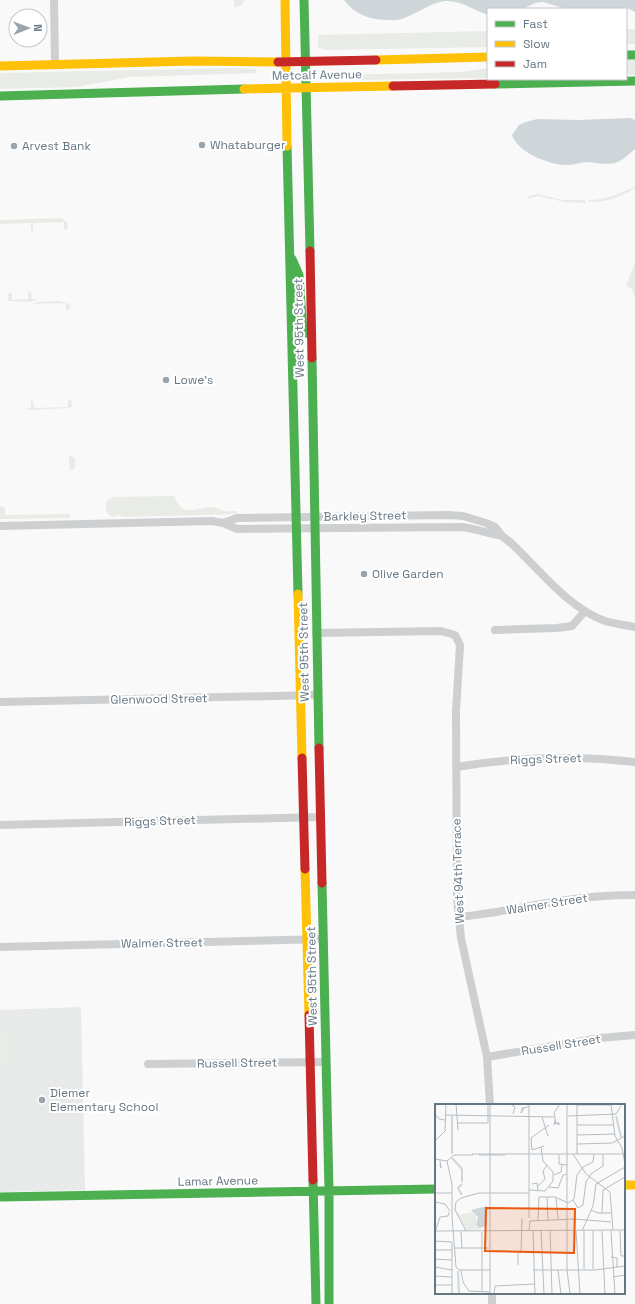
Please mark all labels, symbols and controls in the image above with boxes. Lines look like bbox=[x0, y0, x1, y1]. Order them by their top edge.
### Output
north arrow bbox=[8, 8, 48, 48]
legend bbox=[487, 8, 627, 80]
text: Fast bbox=[523, 16, 548, 32]
text: N bbox=[31, 24, 45, 32]
text: Slow bbox=[523, 36, 550, 52]
text: Jam bbox=[523, 56, 547, 72]
street label: Metcalf Avenue bbox=[272, 66, 362, 84]
place label: Whataburger bbox=[210, 137, 286, 153]
place label: Arvest Bank bbox=[22, 138, 91, 154]
marker: Whataburger bbox=[197, 140, 207, 150]
marker: Arvest Bank bbox=[9, 141, 19, 151]
street label: West 95th Street bbox=[290, 278, 308, 378]
place label: Lowe's bbox=[174, 372, 213, 388]
marker: Lowe's bbox=[161, 375, 171, 385]
street label: Barkley Street bbox=[323, 507, 407, 525]
place label: Olive Garden bbox=[372, 566, 444, 582]
marker: Olive Garden bbox=[359, 569, 369, 579]
street label: West 95th Street bbox=[295, 602, 313, 702]
street label: Glenwood Street bbox=[110, 690, 208, 708]
street label: Riggs Street bbox=[510, 750, 582, 768]
street label: Riggs Street bbox=[124, 812, 196, 830]
street label: West 94th Terrace bbox=[448, 818, 468, 924]
street label: Walmer Street bbox=[505, 890, 589, 918]
street label: West 95th Street bbox=[303, 926, 321, 1026]
street label: Walmer Street bbox=[121, 934, 203, 952]
street label: Russell Street bbox=[520, 1031, 602, 1059]
street label: Russell Street bbox=[197, 1054, 277, 1072]
place label: Diemer Elementary School bbox=[50, 1085, 158, 1115]
marker: Diemer Elementary School bbox=[37, 1095, 47, 1105]
inset map bbox=[435, 1104, 625, 1294]
street label: Lamar Avenue bbox=[178, 1172, 258, 1190]

